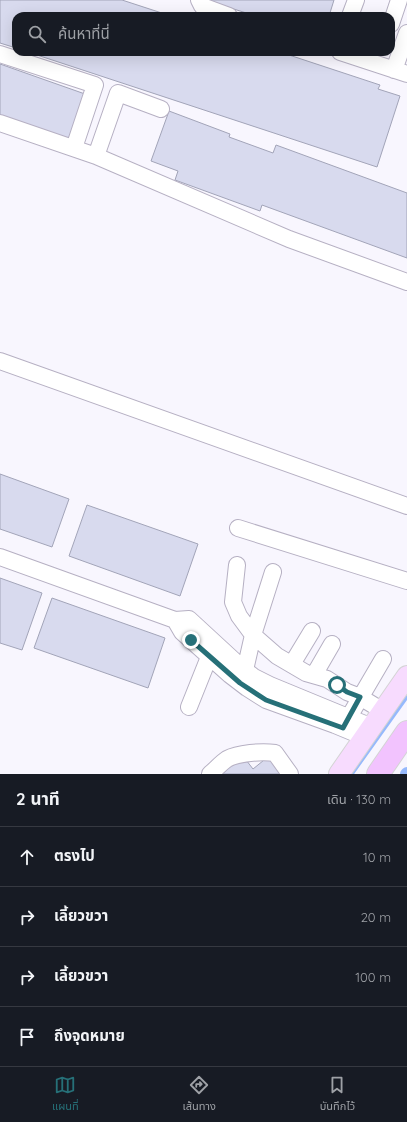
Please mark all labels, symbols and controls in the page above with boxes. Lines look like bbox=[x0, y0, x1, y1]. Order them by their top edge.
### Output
search box bbox=[12, 12, 395, 56]
icon: search bbox=[26, 23, 48, 45]
text: ค้นหาที่นี่ bbox=[58, 24, 110, 43]
route end bbox=[182, 631, 200, 649]
route start bbox=[328, 676, 346, 694]
text: 2 นาที bbox=[16, 788, 60, 809]
text: เดิน · 130 m bbox=[327, 791, 391, 807]
icon: ahead bbox=[16, 846, 38, 868]
text: ตรงไป bbox=[54, 846, 95, 865]
text: 10 m bbox=[363, 849, 391, 865]
icon: right bbox=[16, 906, 38, 928]
text: เลี้ยวขวา bbox=[54, 906, 108, 925]
text: 20 m bbox=[361, 909, 391, 925]
icon: right bbox=[16, 966, 38, 988]
text: เลี้ยวขวา bbox=[54, 966, 108, 985]
text: 100 m bbox=[355, 969, 391, 985]
icon: arrive bbox=[16, 1026, 38, 1048]
text: ถึงจุดหมาย bbox=[54, 1026, 125, 1045]
tab: แผนที่ bbox=[52, 1074, 79, 1115]
tab: เส้นทาง bbox=[183, 1074, 216, 1115]
tab: บันทึกไว้ bbox=[320, 1074, 355, 1115]

